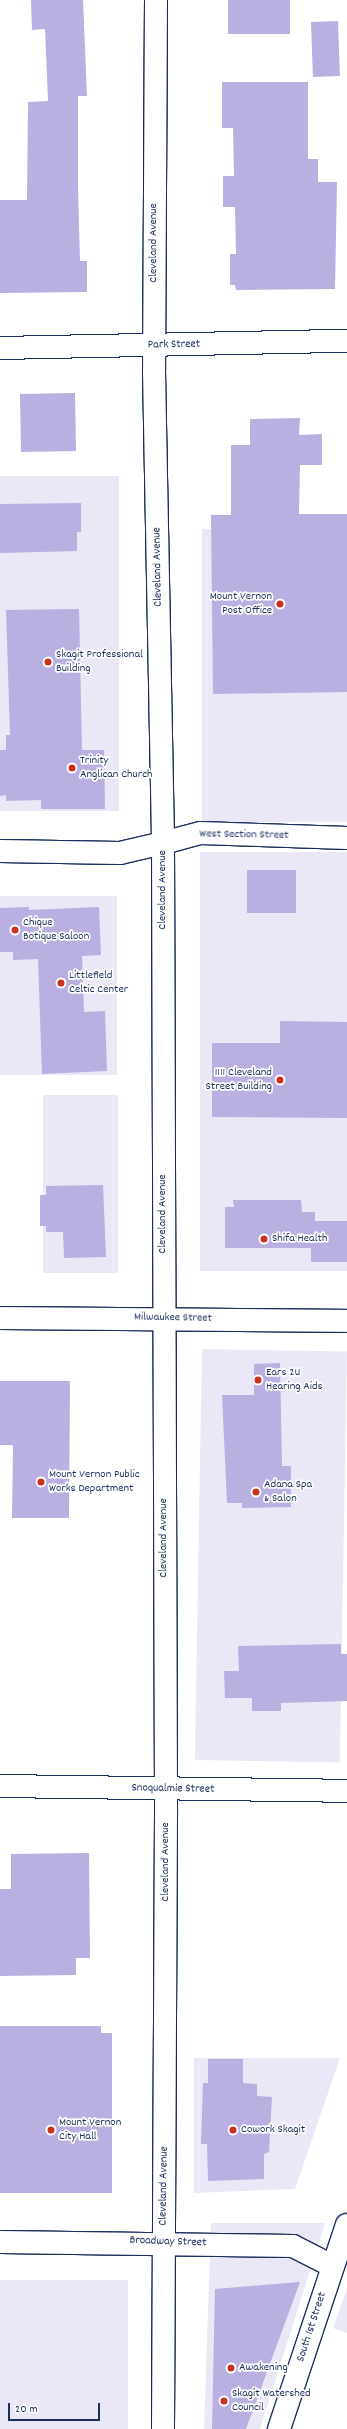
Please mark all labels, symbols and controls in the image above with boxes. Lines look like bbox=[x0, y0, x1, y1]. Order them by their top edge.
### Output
street label: Cleveland Avenue bbox=[147, 203, 161, 283]
street label: Park Street bbox=[148, 337, 200, 353]
street label: Cleveland Avenue bbox=[150, 527, 166, 607]
place label: Mount Vernon Post Office bbox=[210, 590, 272, 618]
marker: Mount Vernon Post Office bbox=[275, 599, 285, 609]
place label: Skagit Professional Building bbox=[56, 648, 143, 676]
marker: Skagit Professional Building bbox=[43, 657, 53, 667]
place label: Trinity Anglican Church bbox=[80, 754, 153, 782]
marker: Trinity Anglican Church bbox=[67, 763, 77, 773]
street label: West Section Street bbox=[199, 827, 289, 843]
street label: Cleveland Avenue bbox=[156, 850, 170, 930]
place label: Chique Botique Saloon bbox=[23, 916, 89, 944]
marker: Chique Botique Saloon bbox=[10, 925, 20, 935]
place label: Littlefield Celtic Center bbox=[69, 969, 128, 997]
marker: Littlefield Celtic Center bbox=[56, 978, 66, 988]
place label: 1111 Cleveland Street Building bbox=[206, 1066, 272, 1094]
marker: 1111 Cleveland Street Building bbox=[275, 1075, 285, 1085]
street label: Cleveland Avenue bbox=[156, 1174, 170, 1254]
place label: Shifa Health bbox=[272, 1232, 327, 1246]
marker: Shifa Health bbox=[259, 1234, 269, 1244]
street label: Milwaukee Street bbox=[134, 1310, 212, 1326]
place label: Ears 2U Hearing Aids bbox=[266, 1366, 323, 1394]
marker: Ears 2U Hearing Aids bbox=[253, 1375, 263, 1385]
place label: Mount Vernon Public Works Department bbox=[49, 1468, 140, 1496]
marker: Mount Vernon Public Works Department bbox=[36, 1477, 46, 1487]
place label: Adana Spa & Salon bbox=[264, 1478, 312, 1506]
marker: Adana Spa & Salon bbox=[251, 1487, 261, 1497]
street label: Cleveland Avenue bbox=[157, 1498, 171, 1578]
street label: Snoqualmie Street bbox=[131, 1781, 215, 1797]
street label: Cleveland Avenue bbox=[159, 1822, 173, 1902]
place label: Mount Vernon City Hall bbox=[59, 2116, 121, 2144]
place label: Cowork Skagit bbox=[241, 2123, 305, 2137]
marker: Mount Vernon City Hall bbox=[46, 2125, 56, 2135]
marker: Cowork Skagit bbox=[228, 2125, 238, 2135]
street label: Cleveland Avenue bbox=[156, 2146, 172, 2226]
street label: Broadway Street bbox=[129, 2233, 207, 2251]
street label: South 1st Street bbox=[294, 2290, 330, 2364]
place label: Awakening bbox=[239, 2361, 288, 2375]
marker: Awakening bbox=[226, 2363, 236, 2373]
place label: Skagit Watershed Council bbox=[232, 2387, 311, 2415]
scale bar bbox=[10, 2395, 102, 2421]
marker: Skagit Watershed Council bbox=[219, 2396, 229, 2406]
text: 20 m bbox=[15, 2401, 38, 2418]

